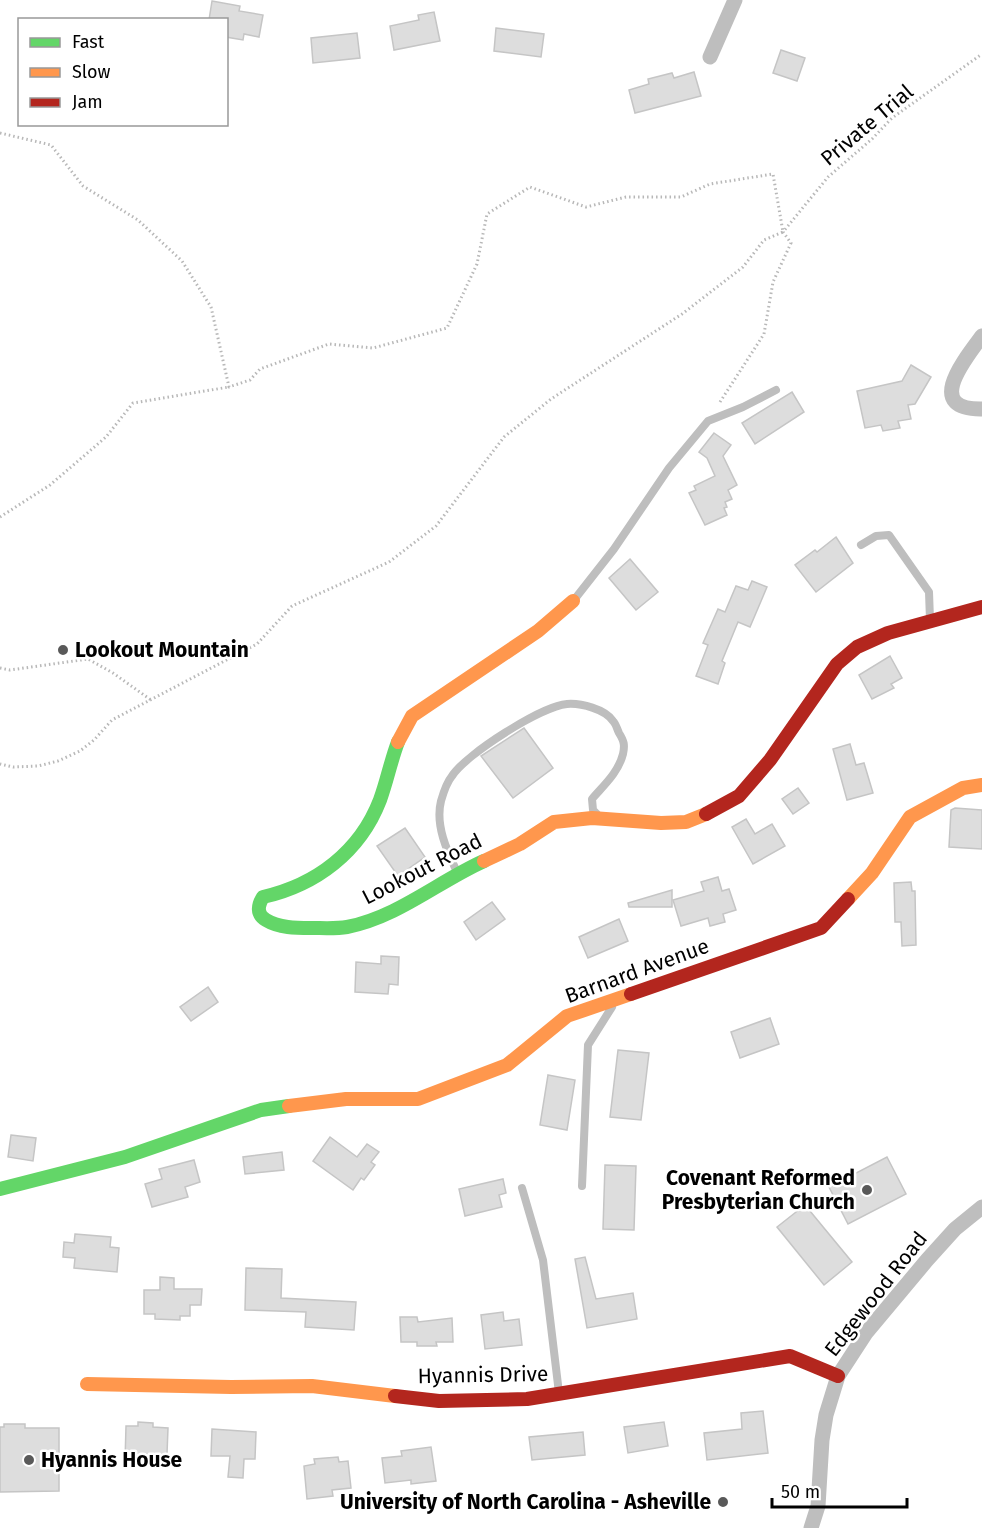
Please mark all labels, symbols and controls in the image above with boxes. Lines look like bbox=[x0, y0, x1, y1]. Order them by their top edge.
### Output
legend bbox=[18, 18, 228, 126]
text: Fast bbox=[72, 31, 105, 53]
text: Slow bbox=[72, 61, 111, 83]
street label: Private Trial bbox=[815, 79, 919, 171]
text: Jam bbox=[72, 91, 103, 113]
place label: Lookout Mountain bbox=[75, 637, 249, 663]
marker: Lookout Mountain bbox=[56, 643, 70, 657]
street label: Lookout Road bbox=[358, 828, 486, 910]
street label: Barnard Avenue bbox=[561, 933, 713, 1009]
place label: Covenant Reformed Presbyterian Church bbox=[662, 1165, 855, 1215]
marker: Covenant Reformed Presbyterian Church bbox=[860, 1183, 874, 1197]
street label: Edgewood Road bbox=[819, 1226, 933, 1362]
street label: Hyannis Drive bbox=[417, 1361, 549, 1389]
place label: Hyannis House bbox=[41, 1447, 183, 1473]
marker: Hyannis House bbox=[22, 1453, 36, 1467]
scale bar bbox=[772, 1471, 907, 1509]
text: 50 m bbox=[781, 1481, 820, 1503]
place label: University of North Carolina - Asheville bbox=[340, 1489, 711, 1515]
marker: University of North Carolina - Asheville bbox=[716, 1495, 730, 1509]

